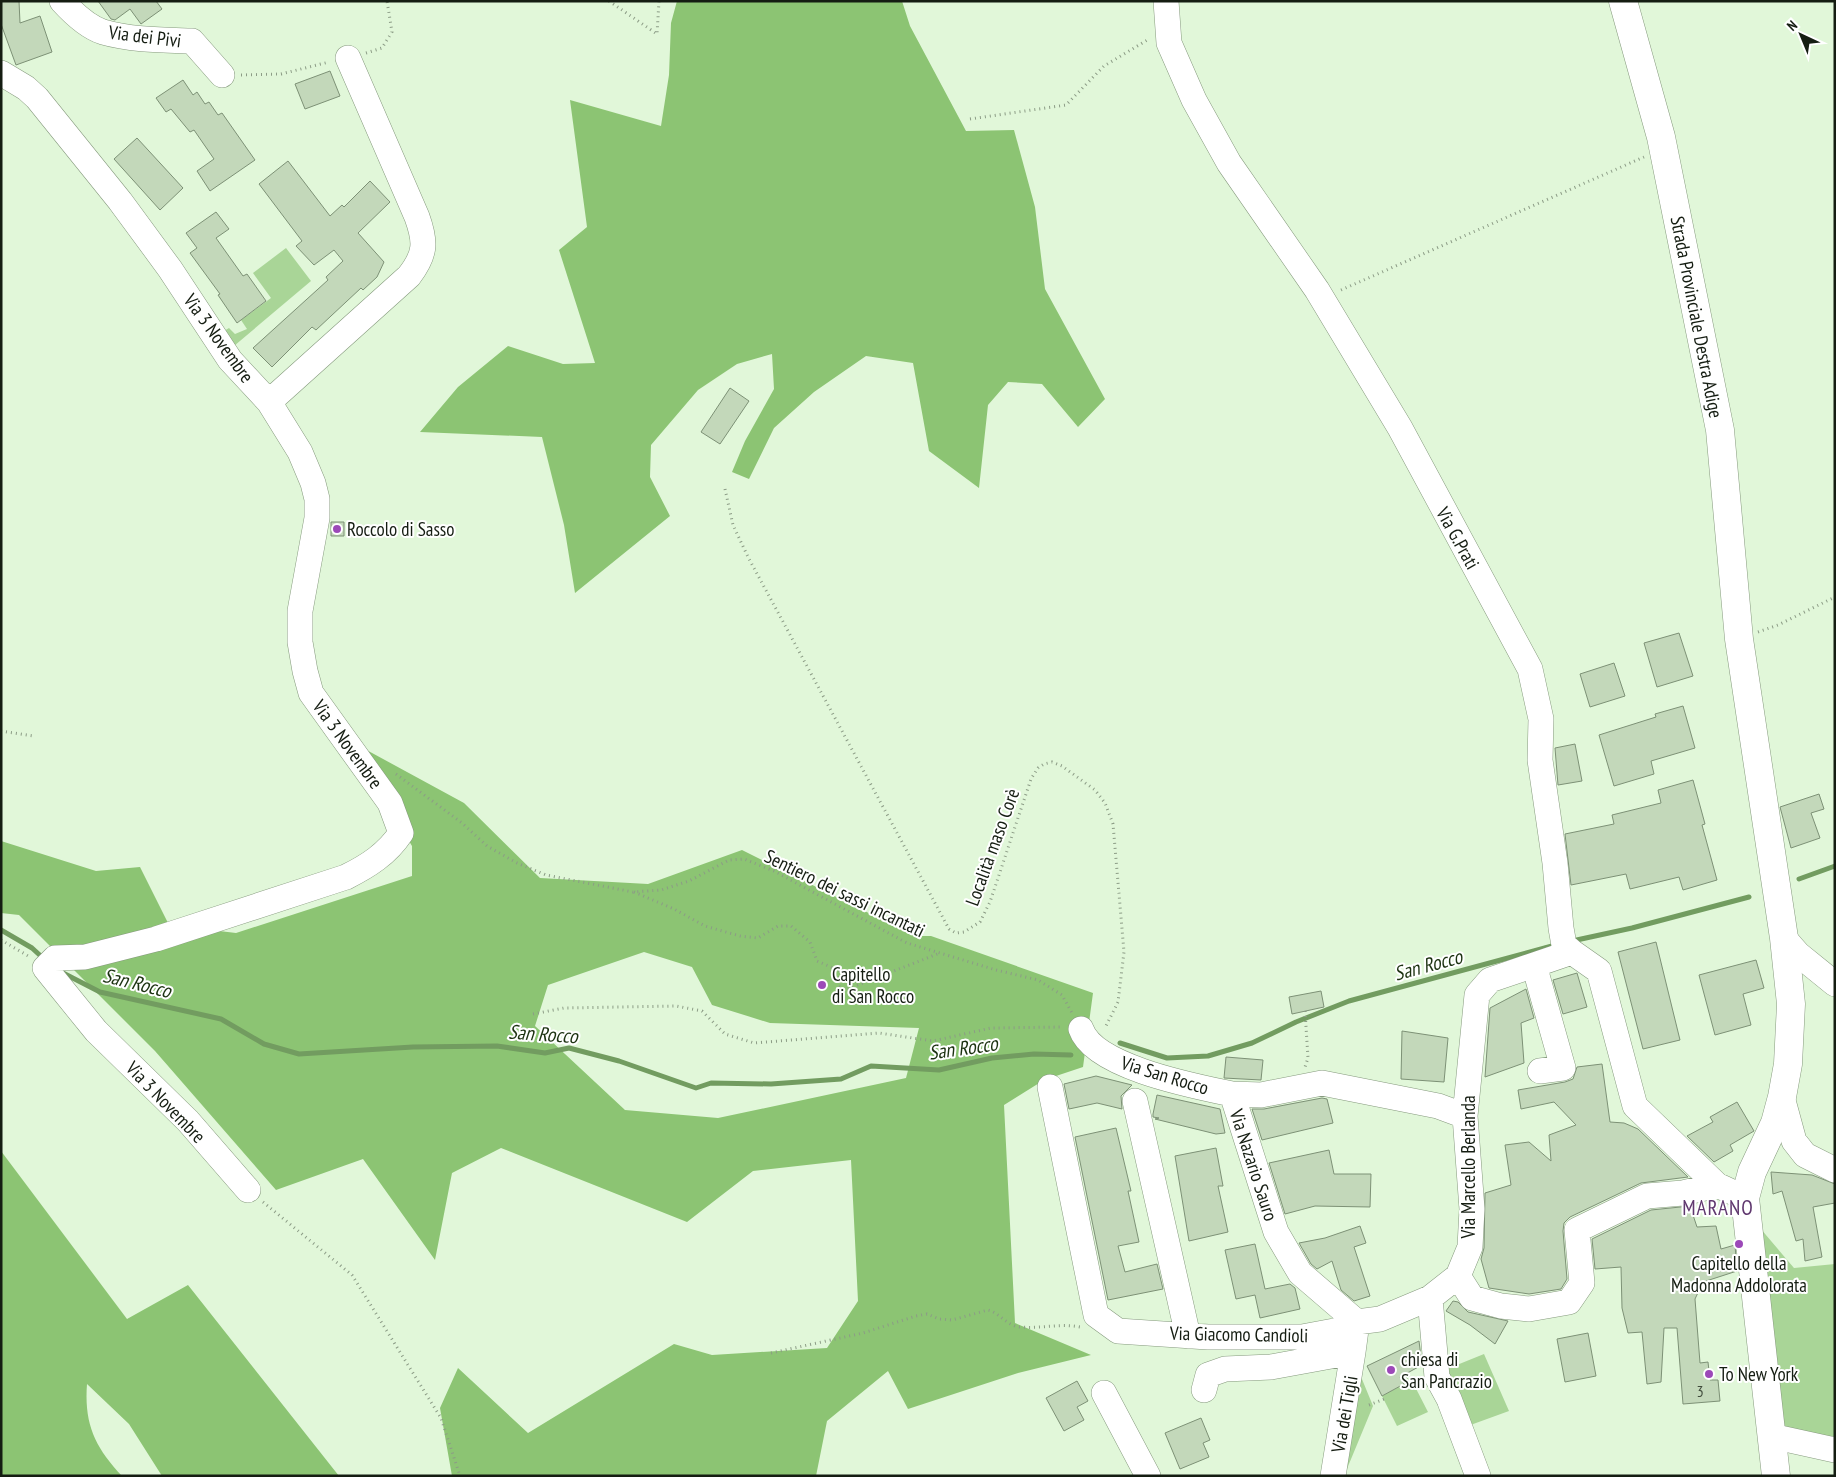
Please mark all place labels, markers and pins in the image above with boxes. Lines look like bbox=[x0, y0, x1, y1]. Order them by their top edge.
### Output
place label: Roccolo di Sasso bbox=[347, 517, 455, 541]
marker: Roccolo di Sasso bbox=[331, 523, 343, 535]
place label: Capitello di San Rocco bbox=[832, 962, 914, 1008]
marker: Capitello di San Rocco bbox=[816, 979, 828, 991]
marker: Capitello della Madonna Addolorata bbox=[1733, 1238, 1745, 1250]
place label: Capitello della Madonna Addolorata bbox=[1671, 1251, 1807, 1297]
place label: chiesa di San Pancrazio bbox=[1401, 1347, 1492, 1393]
place label: To New York bbox=[1719, 1362, 1799, 1386]
marker: chiesa di San Pancrazio bbox=[1385, 1364, 1397, 1376]
marker: To New York bbox=[1703, 1368, 1715, 1380]

